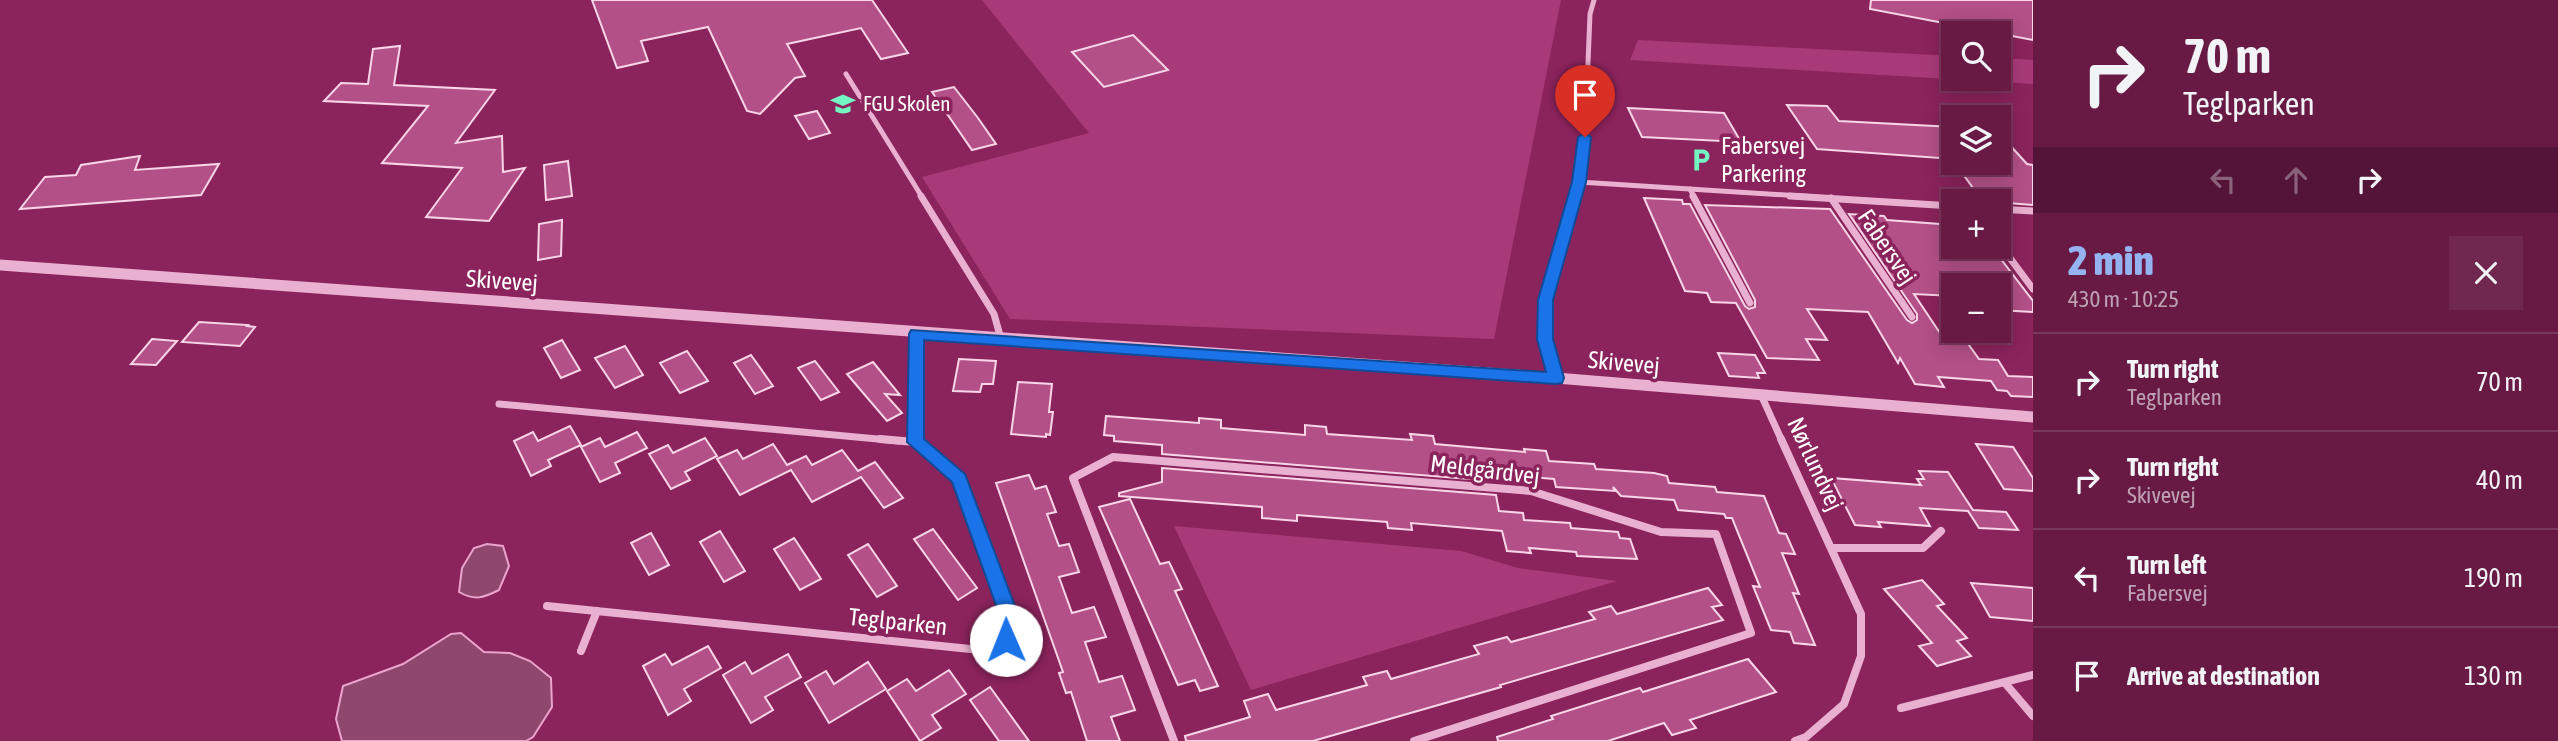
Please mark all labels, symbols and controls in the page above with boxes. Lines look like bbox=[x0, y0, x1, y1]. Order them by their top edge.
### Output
map controls bbox=[1941, 21, 2011, 343]
button: search bbox=[1941, 21, 2011, 91]
text: 70 m bbox=[2183, 27, 2271, 83]
icon: right bbox=[2068, 28, 2159, 119]
pin bbox=[1555, 65, 1615, 137]
icon: arrive bbox=[1566, 76, 1604, 114]
text: Teglparken bbox=[2183, 85, 2315, 122]
school or university icon: FGU Skolen bbox=[829, 90, 857, 118]
place label: FGU Skolen bbox=[863, 91, 950, 115]
button: layers bbox=[1941, 105, 2011, 175]
place label: Fabersvej Parkering bbox=[1721, 132, 1807, 187]
parking icon: Fabersvej Parkering bbox=[1687, 146, 1715, 174]
icon: left bbox=[2204, 161, 2242, 199]
icon: ahead bbox=[2277, 161, 2315, 199]
icon: right bbox=[2350, 161, 2388, 199]
button: + bbox=[1941, 189, 2011, 259]
street label: Fabersvej bbox=[1853, 204, 1922, 289]
text: 2 min bbox=[2068, 236, 2154, 284]
button: close bbox=[2449, 236, 2523, 310]
street label: Skivevej bbox=[465, 265, 539, 296]
button: − bbox=[1941, 273, 2011, 343]
text: 430 m · 10:25 bbox=[2068, 286, 2179, 312]
street label: Skivevej bbox=[1587, 346, 1661, 379]
text: Turn right bbox=[2127, 354, 2218, 384]
icon: right bbox=[2068, 363, 2106, 401]
text: 70 m bbox=[2476, 367, 2523, 397]
text: Teglparken bbox=[2127, 384, 2222, 410]
street label: Nørlundvej bbox=[1782, 413, 1849, 515]
street label: Meldgårdvej bbox=[1429, 449, 1541, 490]
text: Turn right bbox=[2127, 452, 2218, 482]
icon: right bbox=[2068, 461, 2106, 499]
text: 40 m bbox=[2476, 465, 2523, 495]
text: Skivevej bbox=[2127, 482, 2196, 508]
text: Turn left bbox=[2127, 550, 2207, 580]
icon: left bbox=[2068, 559, 2106, 597]
text: 190 m bbox=[2464, 563, 2523, 593]
text: Fabersvej bbox=[2127, 580, 2208, 606]
street label: Teglparken bbox=[847, 603, 949, 640]
position arrow bbox=[969, 603, 1043, 677]
icon: arrive bbox=[2068, 657, 2106, 695]
text: Arrive at destination bbox=[2127, 661, 2320, 691]
text: 130 m bbox=[2464, 661, 2523, 691]

